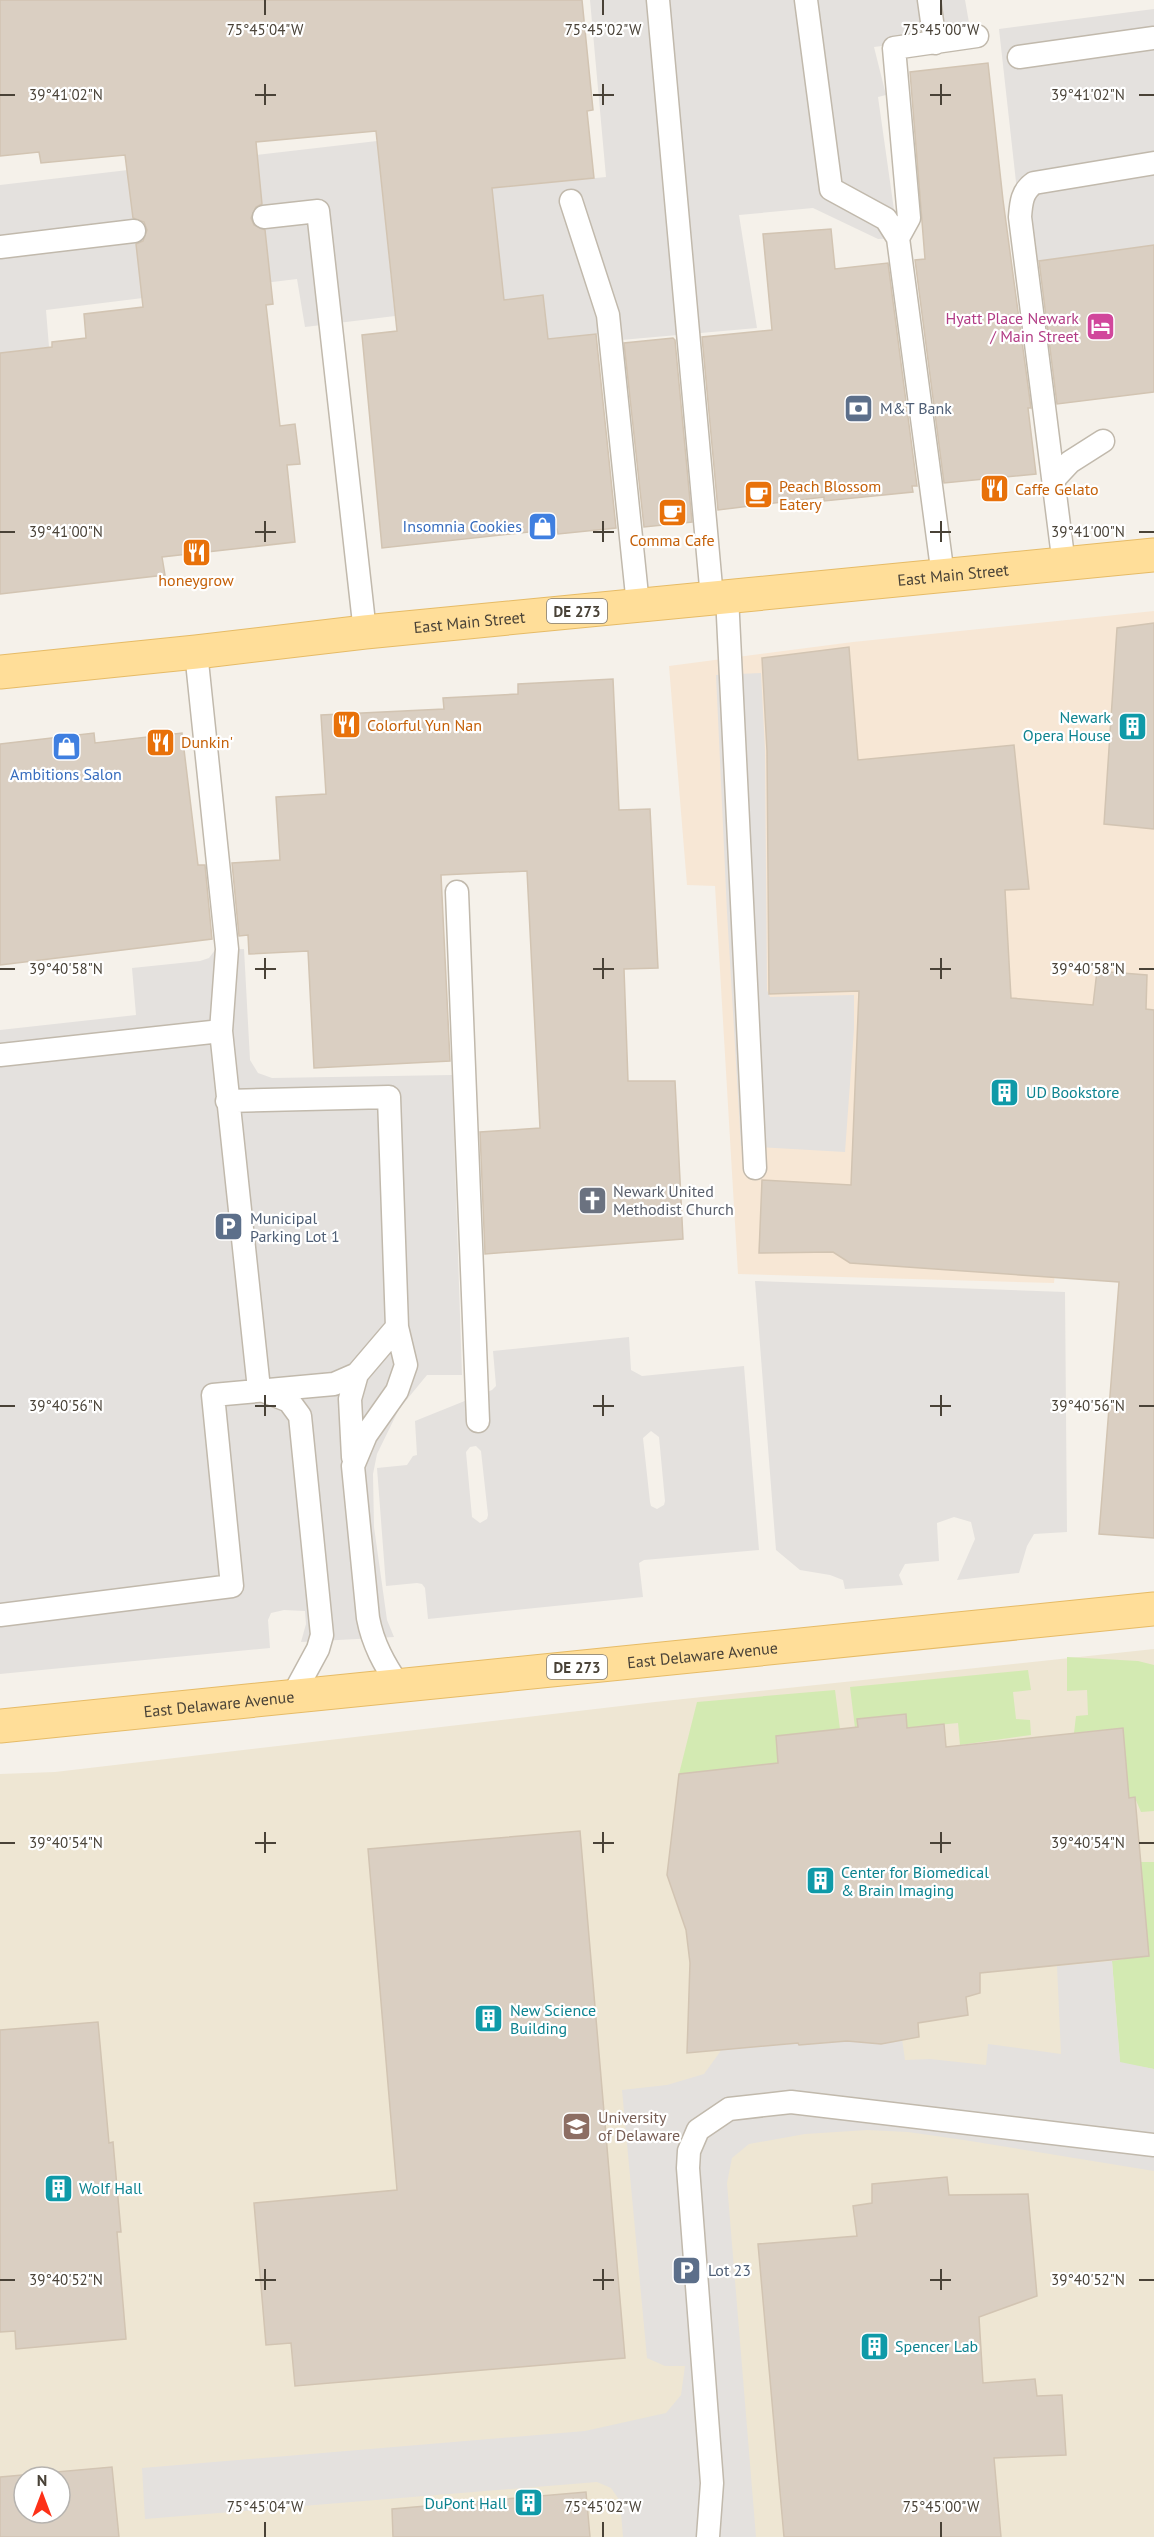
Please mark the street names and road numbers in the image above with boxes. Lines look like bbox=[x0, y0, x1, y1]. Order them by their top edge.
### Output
street label: East Main Street bbox=[896, 559, 1010, 590]
road number: DE 273 bbox=[547, 599, 607, 623]
street label: East Main Street bbox=[413, 606, 526, 637]
street label: East Delaware Avenue bbox=[626, 1637, 779, 1672]
road number: DE 273 bbox=[547, 1655, 607, 1679]
street label: East Delaware Avenue bbox=[143, 1686, 295, 1721]

